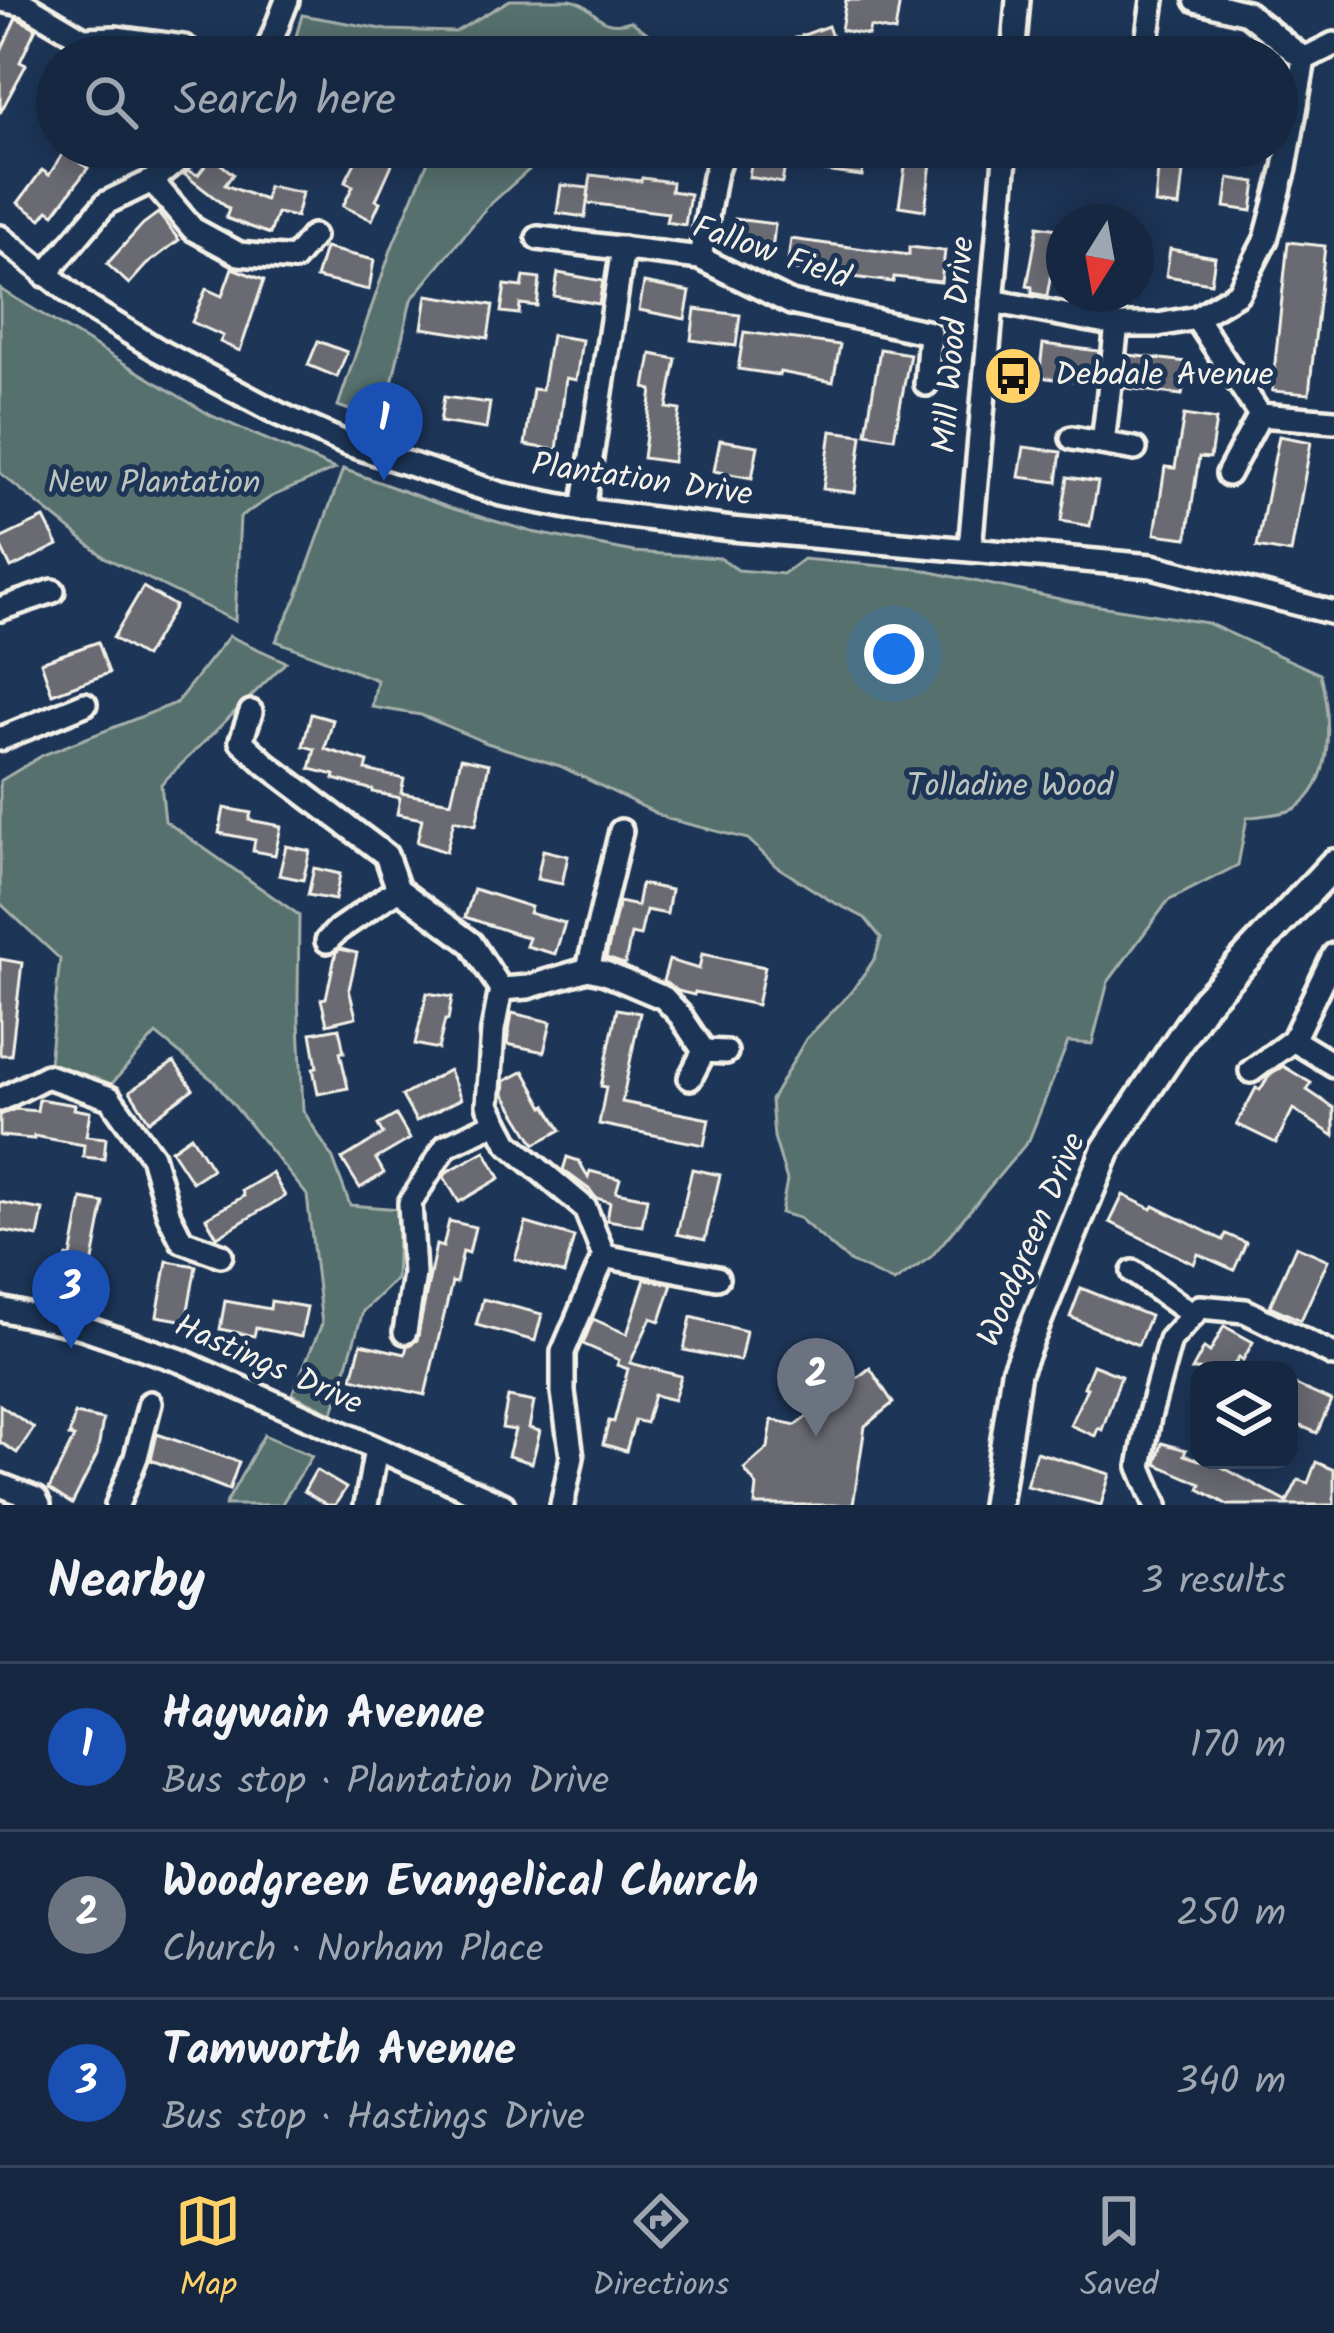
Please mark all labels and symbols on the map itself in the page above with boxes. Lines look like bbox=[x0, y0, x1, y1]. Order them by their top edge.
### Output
street label: Fallow Field bbox=[685, 202, 859, 306]
north arrow bbox=[1046, 204, 1154, 312]
street label: Mill Wood Drive bbox=[919, 234, 991, 456]
bus stop icon: Debdale Avenue bbox=[982, 345, 1044, 407]
place label: Debdale Avenue bbox=[1055, 350, 1274, 403]
pin: 1 bbox=[345, 382, 423, 481]
street label: Plantation Drive bbox=[528, 439, 756, 523]
park label: New Plantation bbox=[47, 458, 261, 511]
your location bbox=[864, 624, 924, 684]
park label: Tolladine Wood bbox=[907, 761, 1115, 814]
street label: Woodgreen Drive bbox=[964, 1125, 1102, 1355]
pin: 3 bbox=[32, 1250, 110, 1349]
street label: Hastings Drive bbox=[165, 1301, 371, 1431]
pin: 2 bbox=[777, 1338, 855, 1437]

